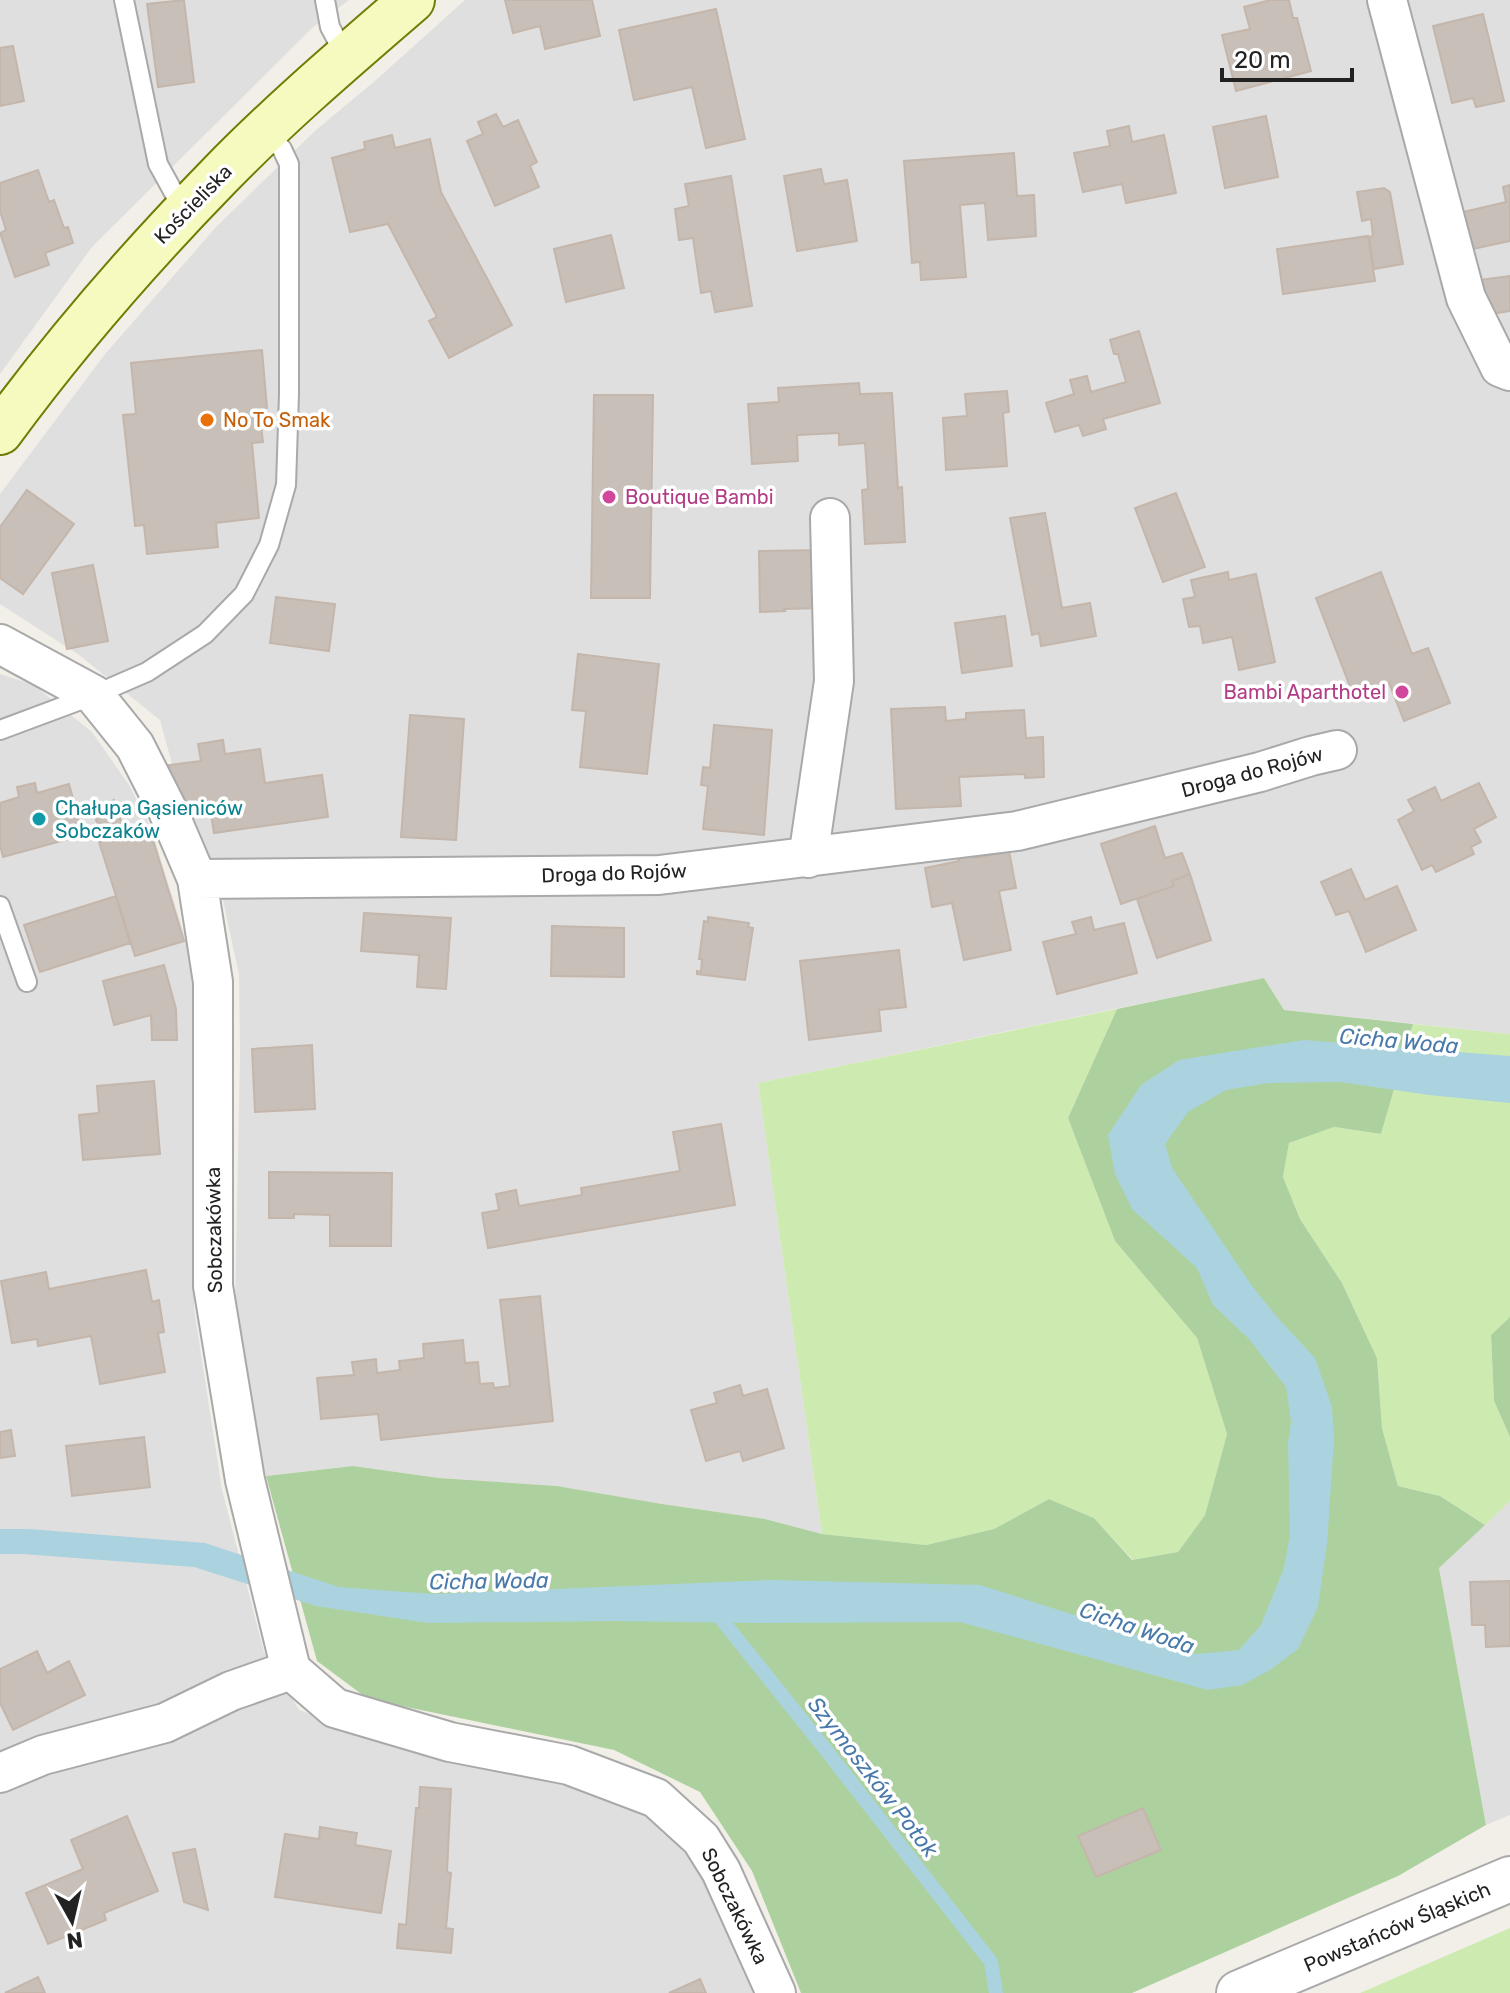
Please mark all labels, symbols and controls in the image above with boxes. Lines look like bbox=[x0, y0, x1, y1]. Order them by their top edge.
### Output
scale bar bbox=[1222, 32, 1352, 82]
text: 20 m bbox=[1234, 46, 1291, 74]
street label: Kościeliska bbox=[149, 159, 237, 249]
place label: No To Smak bbox=[223, 408, 331, 432]
marker: No To Smak bbox=[198, 411, 216, 429]
place label: Boutique Bambi bbox=[625, 485, 774, 509]
marker: Boutique Bambi bbox=[600, 488, 618, 506]
place label: Bambi Aparthotel bbox=[1223, 680, 1386, 704]
marker: Bambi Aparthotel bbox=[1393, 683, 1411, 701]
street label: Droga do Rojów bbox=[1179, 742, 1325, 802]
place label: Chałupa Gąsieniców Sobczaków bbox=[55, 796, 243, 843]
marker: Chałupa Gąsieniców Sobczaków bbox=[30, 810, 48, 828]
street label: Droga do Rojów bbox=[541, 858, 687, 888]
water label: Cicha Woda bbox=[1338, 1022, 1460, 1060]
street label: Sobczakówka bbox=[201, 1167, 227, 1293]
water label: Cicha Woda bbox=[429, 1566, 549, 1596]
water label: Cicha Woda bbox=[1076, 1596, 1198, 1660]
water label: Szymoszków Potok bbox=[802, 1691, 944, 1863]
street label: Sobczakówka bbox=[697, 1844, 773, 1968]
street label: Powstańców Śląskich bbox=[1300, 1877, 1494, 1977]
north arrow bbox=[32, 1881, 112, 1961]
text: N bbox=[65, 1926, 84, 1955]

